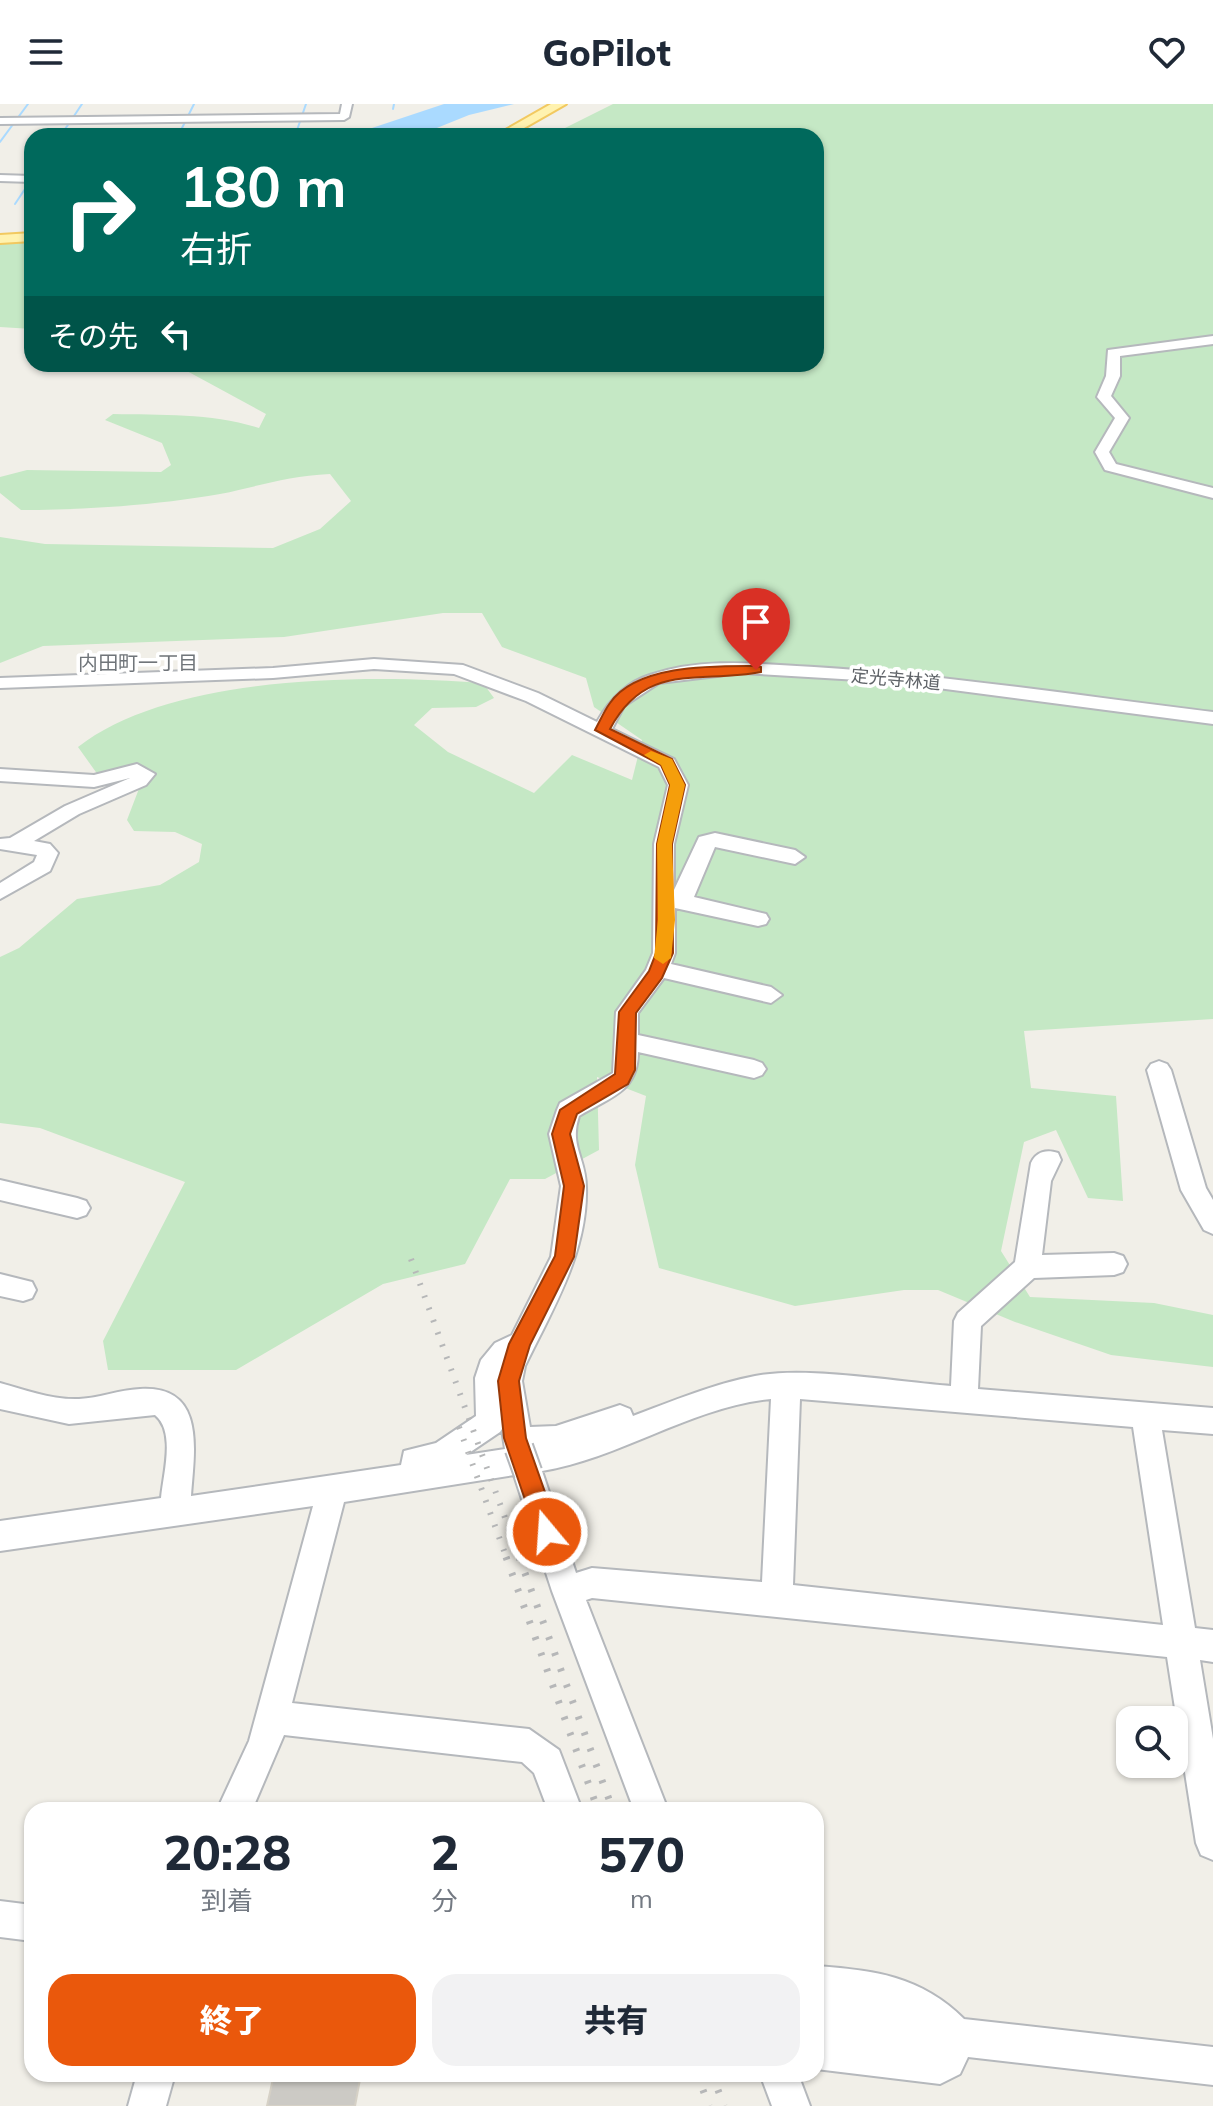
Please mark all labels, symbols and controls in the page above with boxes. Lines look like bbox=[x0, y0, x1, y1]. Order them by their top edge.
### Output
icon: menu bbox=[24, 30, 68, 74]
text: GoPilot bbox=[542, 30, 671, 75]
icon: heart bbox=[1145, 30, 1189, 74]
text: 180 m bbox=[180, 151, 347, 221]
icon: right bbox=[48, 160, 152, 264]
text: 右折 bbox=[180, 226, 252, 271]
icon: left bbox=[154, 312, 198, 356]
text: その先 bbox=[48, 317, 138, 355]
pin bbox=[722, 588, 790, 670]
icon: arrive bbox=[734, 600, 778, 644]
district label: 内田町一丁目 bbox=[78, 650, 198, 675]
street label: 定光寺林道 bbox=[850, 664, 942, 694]
position arrow bbox=[505, 1490, 589, 1574]
map controls bbox=[1116, 1706, 1188, 1778]
button: search bbox=[1116, 1706, 1188, 1778]
text: 20:28 bbox=[163, 1822, 291, 1882]
text: 2 bbox=[430, 1822, 459, 1882]
text: 570 bbox=[598, 1824, 685, 1884]
text: m bbox=[630, 1882, 653, 1915]
text: 到着 bbox=[201, 1884, 253, 1917]
text: 分 bbox=[432, 1884, 458, 1917]
button: 終了 bbox=[48, 1974, 416, 2066]
button: 共有 bbox=[432, 1974, 800, 2066]

